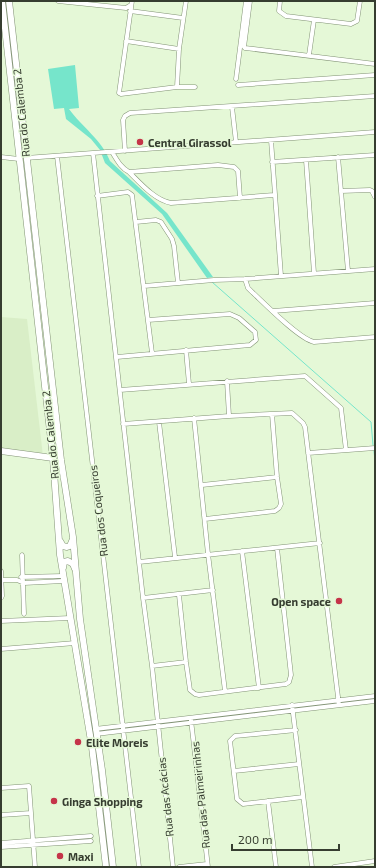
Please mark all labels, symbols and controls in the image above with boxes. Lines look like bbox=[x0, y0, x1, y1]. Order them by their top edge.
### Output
street label: Rua do Calemba 2 bbox=[10, 68, 32, 158]
place label: Central Girassol bbox=[148, 136, 232, 149]
marker: Central Girassol bbox=[135, 137, 145, 147]
street label: Rua do Calemba 2 bbox=[39, 390, 61, 480]
street label: Rua dos Coqueiros bbox=[86, 464, 110, 557]
place label: Open space bbox=[271, 595, 331, 608]
marker: Open space bbox=[334, 596, 344, 606]
place label: Elite Moreis bbox=[86, 736, 148, 749]
marker: Elite Moreis bbox=[73, 737, 83, 747]
street label: Rua das Palmeirinhas bbox=[188, 740, 212, 849]
street label: Rua das Acácias bbox=[154, 756, 176, 837]
place label: Ginga Shopping bbox=[62, 795, 143, 808]
marker: Ginga Shopping bbox=[49, 796, 59, 806]
scale bar bbox=[232, 826, 339, 852]
text: 200 m bbox=[238, 832, 272, 846]
place label: Maxi bbox=[68, 850, 94, 863]
marker: Maxi bbox=[55, 851, 65, 861]

